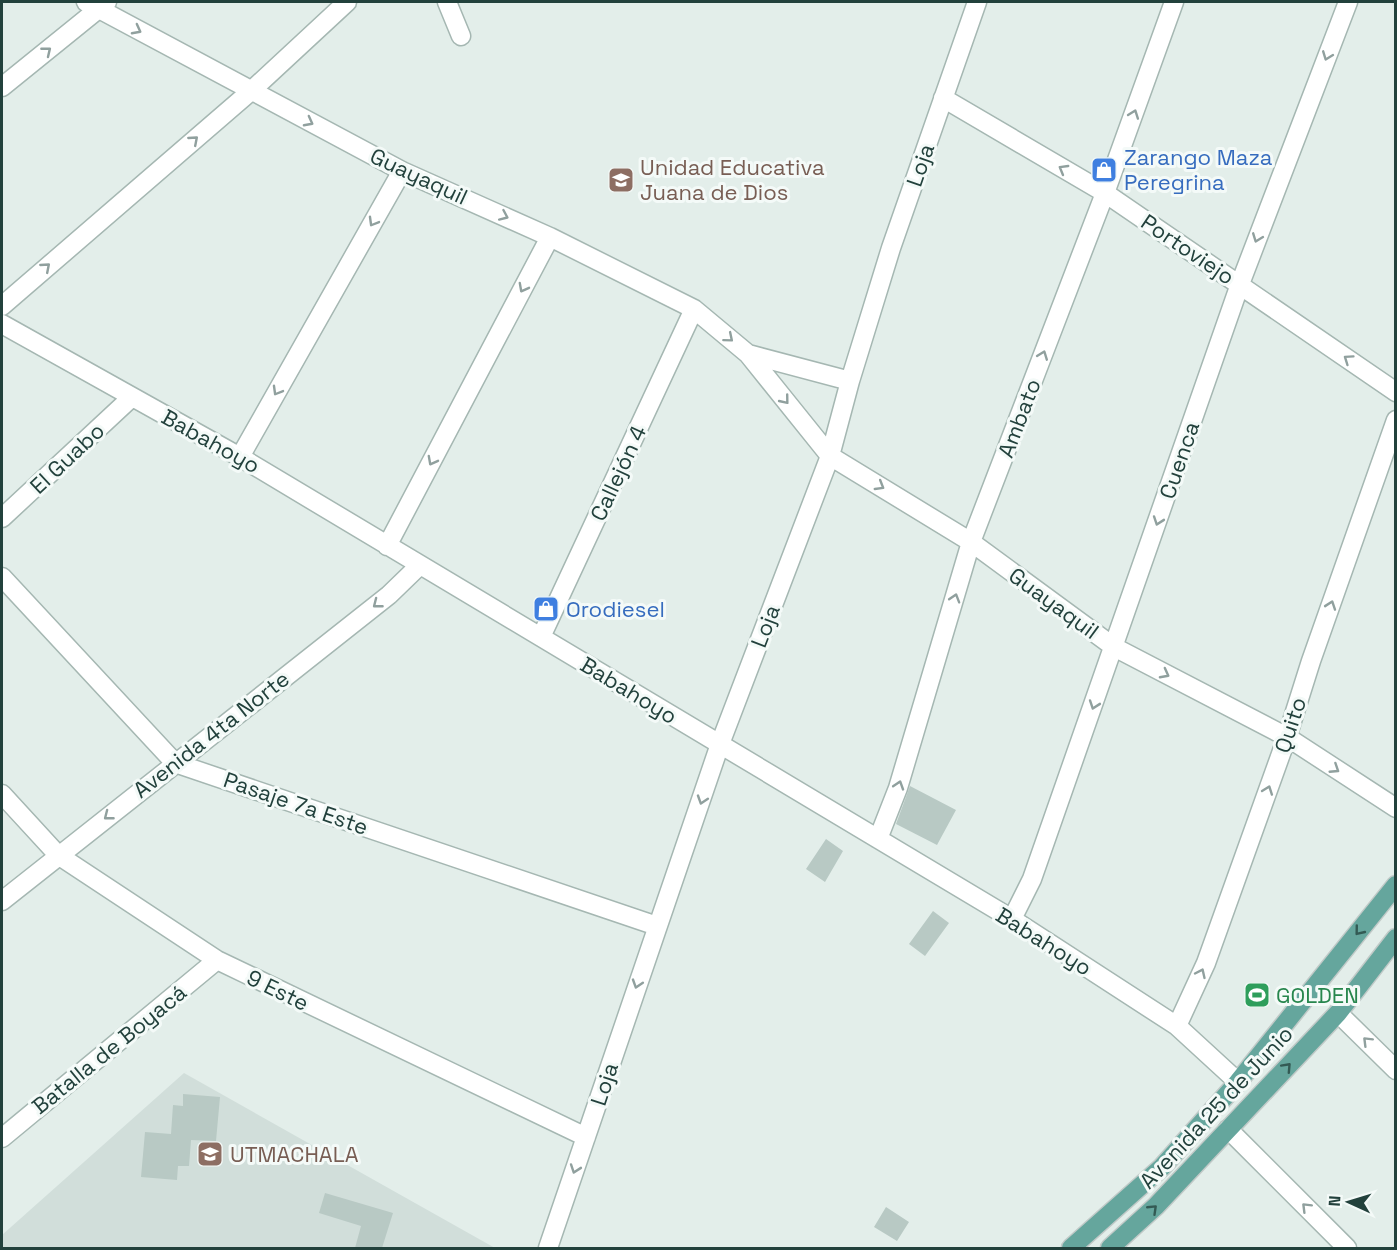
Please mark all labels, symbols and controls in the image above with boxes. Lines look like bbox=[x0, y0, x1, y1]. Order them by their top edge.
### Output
one-way arrow bbox=[131, 23, 142, 34]
one-way arrow bbox=[40, 47, 51, 58]
one-way arrow bbox=[1322, 50, 1334, 61]
one-way arrow bbox=[1126, 109, 1139, 120]
one-way arrow bbox=[303, 115, 314, 126]
one-way arrow bbox=[187, 136, 197, 147]
street label: Loja bbox=[900, 139, 940, 190]
street label: Guayaquil bbox=[366, 141, 472, 211]
place label: Zarango Maza Peregrina bbox=[1124, 143, 1273, 196]
place label: Unidad Educativa Juana de Dios bbox=[640, 153, 825, 206]
shop icon: Zarango Maza Peregrina bbox=[1089, 155, 1119, 185]
one-way arrow bbox=[1059, 164, 1070, 176]
school or university icon: Unidad Educativa Juana de Dios bbox=[606, 165, 636, 195]
street label: Portoviejo bbox=[1136, 207, 1240, 291]
one-way arrow bbox=[497, 208, 508, 220]
one-way arrow bbox=[369, 215, 381, 226]
one-way arrow bbox=[1252, 232, 1264, 243]
one-way arrow bbox=[39, 264, 50, 275]
one-way arrow bbox=[519, 282, 530, 293]
one-way arrow bbox=[722, 331, 733, 342]
one-way arrow bbox=[1036, 351, 1048, 362]
one-way arrow bbox=[1343, 355, 1354, 366]
street label: Ambato bbox=[991, 375, 1047, 461]
one-way arrow bbox=[273, 385, 285, 395]
one-way arrow bbox=[778, 393, 789, 404]
street label: Babahoyo bbox=[157, 403, 265, 479]
street label: El Guabo bbox=[24, 416, 110, 500]
street label: Cuenca bbox=[1153, 417, 1205, 502]
street label: Callejón 4 bbox=[584, 420, 652, 525]
one-way arrow bbox=[428, 454, 439, 465]
one-way arrow bbox=[874, 479, 884, 491]
one-way arrow bbox=[1152, 515, 1165, 526]
street label: Guayaquil bbox=[1003, 561, 1105, 645]
one-way arrow bbox=[948, 593, 960, 604]
shop icon: Orodiesel bbox=[531, 594, 561, 624]
place label: Orodiesel bbox=[566, 595, 665, 623]
one-way arrow bbox=[372, 597, 383, 608]
street label: Loja bbox=[744, 600, 786, 651]
one-way arrow bbox=[1323, 600, 1336, 611]
street label: Babahoyo bbox=[575, 650, 683, 730]
street label: Avenida 4ta Norte bbox=[127, 664, 295, 804]
one-way arrow bbox=[1159, 666, 1170, 678]
street label: Quito bbox=[1268, 694, 1312, 756]
one-way arrow bbox=[1088, 700, 1101, 710]
one-way arrow bbox=[1329, 761, 1339, 773]
street label: Pasaje 7a Este bbox=[220, 765, 372, 841]
one-way arrow bbox=[891, 780, 904, 790]
one-way arrow bbox=[1261, 785, 1274, 796]
one-way arrow bbox=[696, 794, 709, 804]
one-way arrow bbox=[104, 808, 115, 819]
street label: Babahoyo bbox=[991, 900, 1097, 982]
one-way arrow bbox=[1355, 924, 1366, 935]
street label: 9 Este bbox=[242, 963, 314, 1017]
one-way arrow bbox=[1194, 968, 1206, 979]
street label: Batalla de Boyacá bbox=[26, 978, 192, 1120]
one-way arrow bbox=[632, 978, 645, 989]
sports icon: GOLDEN bbox=[1242, 980, 1272, 1010]
place label: GOLDEN bbox=[1276, 981, 1359, 1009]
street label: Avenida 25 de Junio bbox=[1133, 1020, 1299, 1194]
one-way arrow bbox=[1363, 1037, 1373, 1048]
street label: Loja bbox=[584, 1059, 624, 1109]
one-way arrow bbox=[1280, 1063, 1291, 1074]
school or university icon: UTMACHALA bbox=[195, 1139, 225, 1169]
place label: UTMACHALA bbox=[230, 1140, 359, 1168]
one-way arrow bbox=[570, 1163, 583, 1173]
north arrow bbox=[1319, 1172, 1379, 1232]
text: N bbox=[1324, 1195, 1345, 1207]
one-way arrow bbox=[1302, 1203, 1313, 1214]
one-way arrow bbox=[1146, 1205, 1157, 1216]

